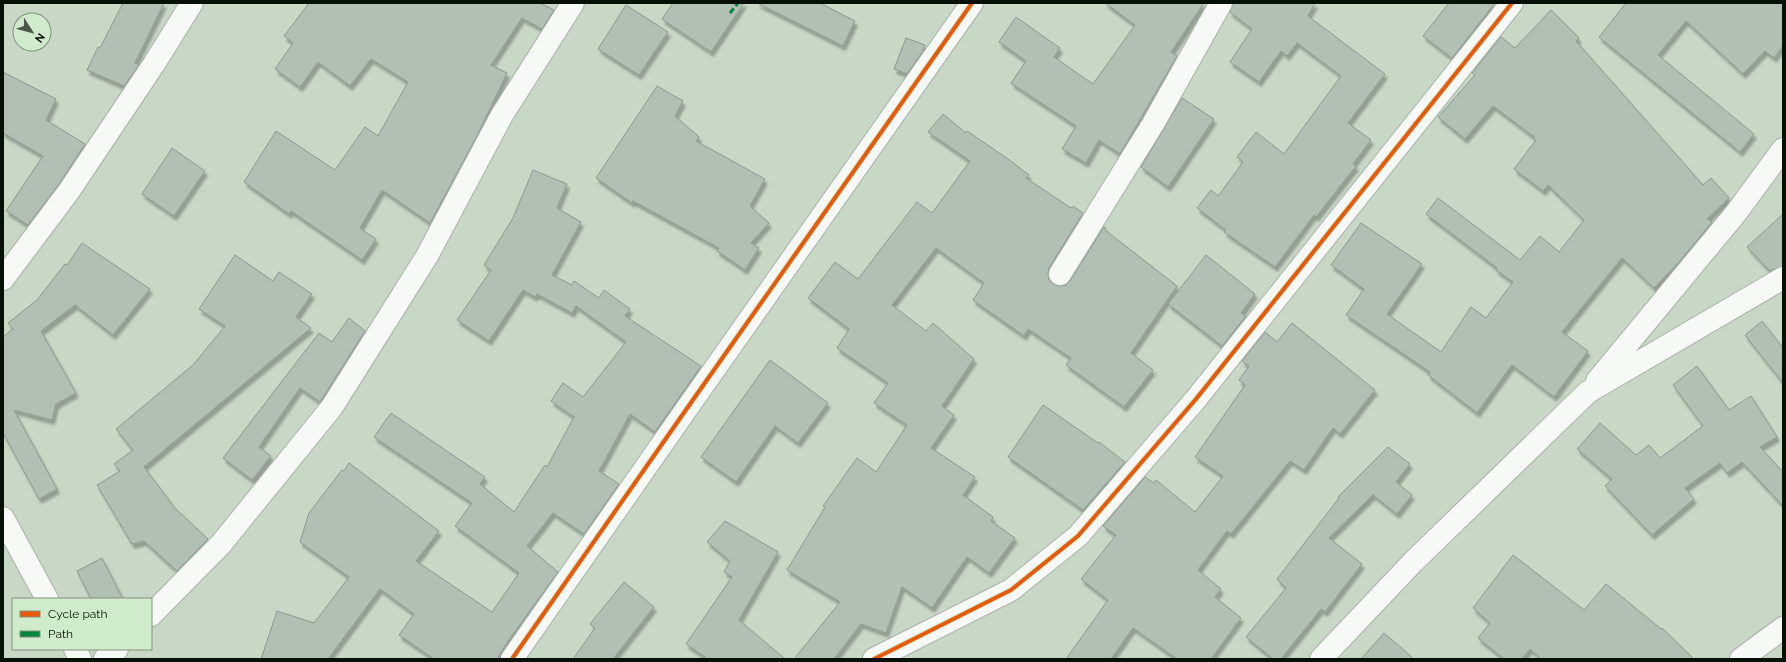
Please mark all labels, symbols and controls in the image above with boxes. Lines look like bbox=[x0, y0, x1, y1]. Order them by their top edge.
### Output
north arrow bbox=[12, 12, 52, 52]
text: N bbox=[32, 30, 47, 45]
legend bbox=[12, 598, 152, 650]
text: Cycle path bbox=[48, 607, 107, 621]
text: Path bbox=[48, 627, 73, 641]

